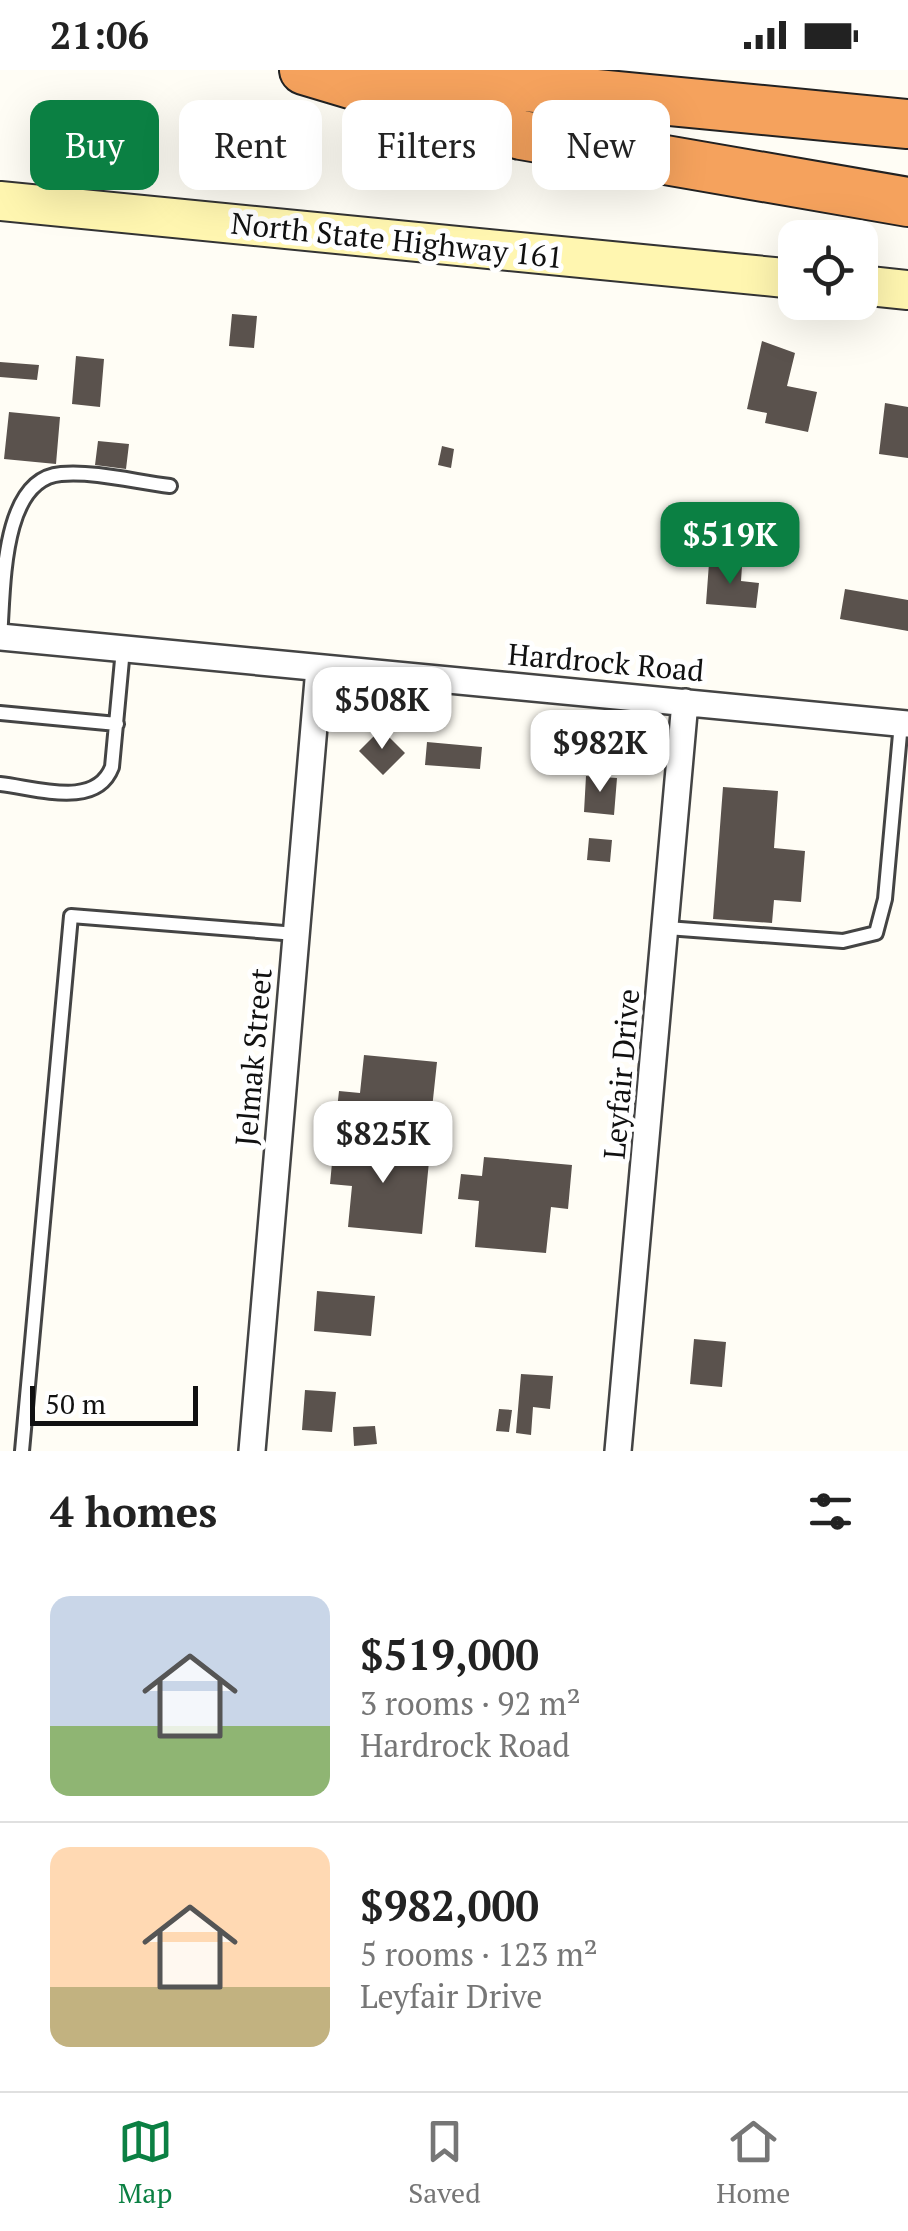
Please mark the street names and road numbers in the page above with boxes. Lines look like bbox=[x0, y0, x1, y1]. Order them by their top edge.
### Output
street label: North State Highway 161 bbox=[229, 203, 565, 277]
street label: Hardrock Road bbox=[506, 633, 706, 691]
street label: Jelmak Street bbox=[225, 966, 281, 1148]
street label: Leyfair Drive bbox=[594, 987, 648, 1161]

